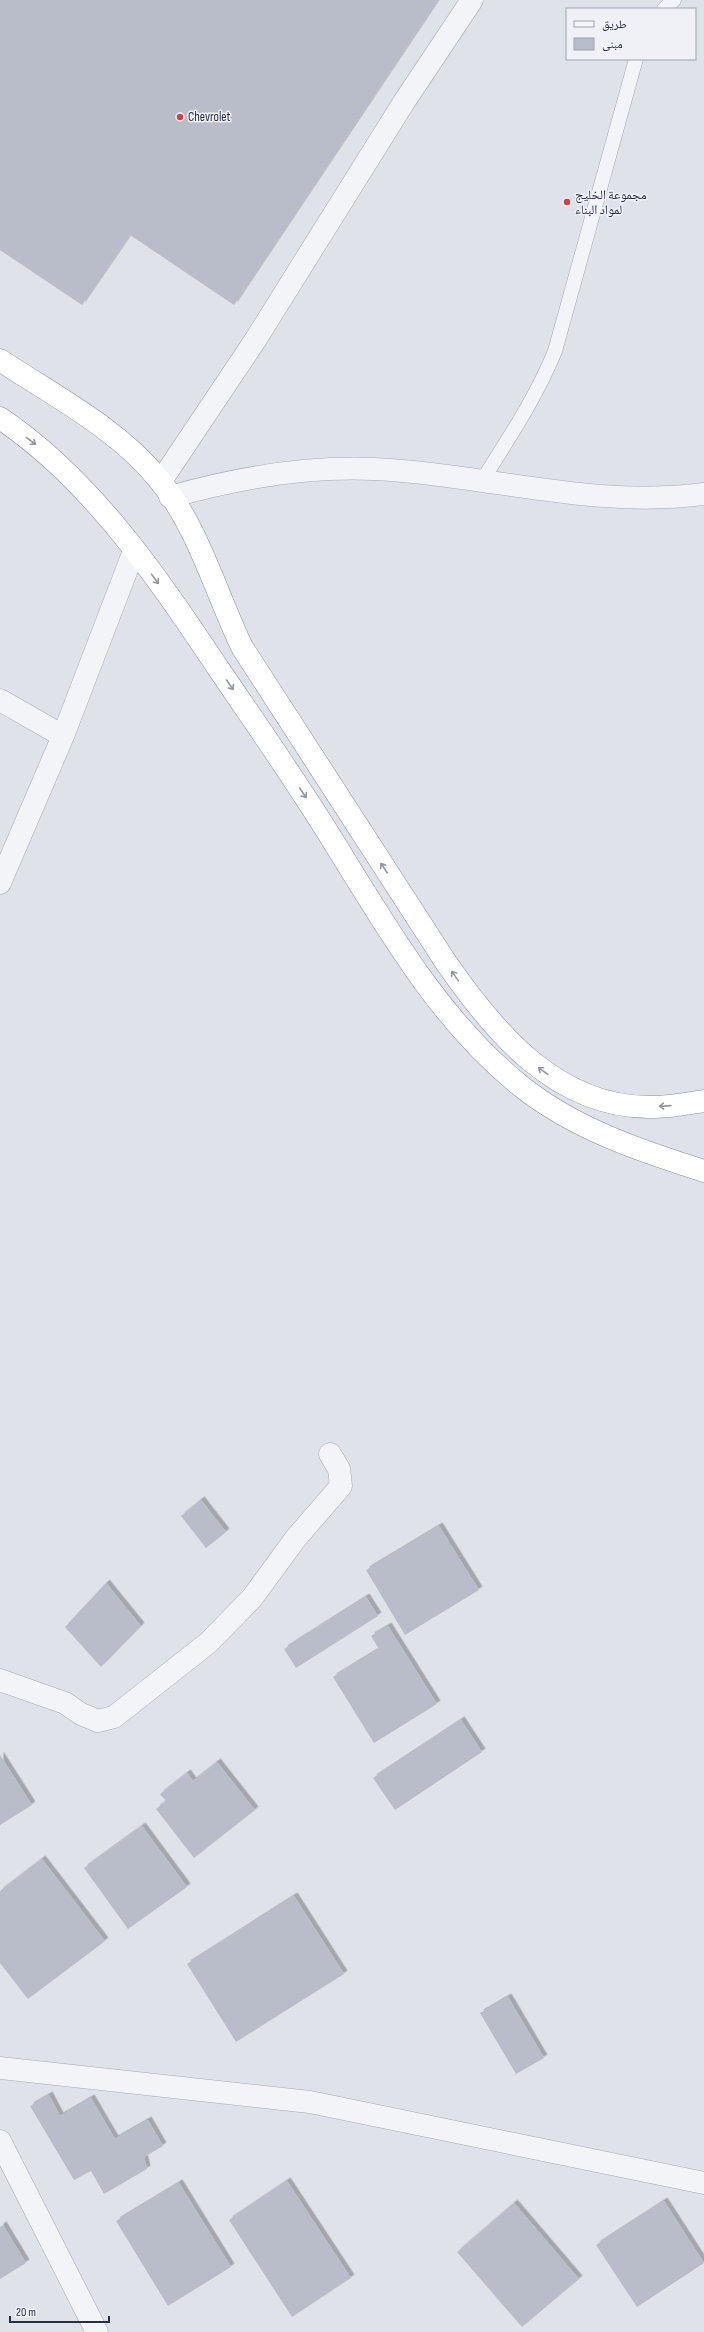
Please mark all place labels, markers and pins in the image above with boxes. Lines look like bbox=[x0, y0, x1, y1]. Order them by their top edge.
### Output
place label: Chevrolet bbox=[188, 109, 231, 125]
marker: Chevrolet bbox=[175, 112, 185, 122]
place label: مجموعة الخليج لمواد البناء bbox=[575, 187, 647, 218]
marker: مجموعة الخليج لمواد البناء bbox=[562, 197, 572, 207]

